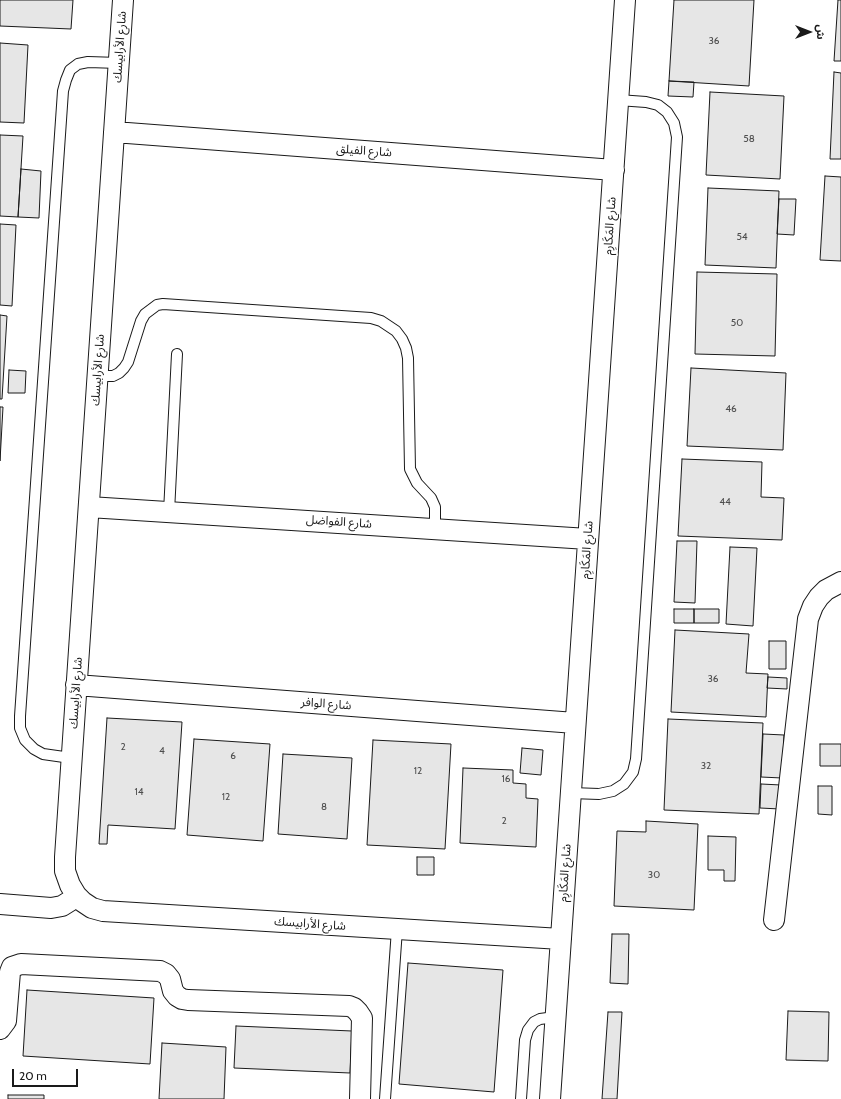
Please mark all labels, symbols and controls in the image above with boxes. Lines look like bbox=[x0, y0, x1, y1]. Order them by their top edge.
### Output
street label: شارع الأرابيسك bbox=[110, 11, 130, 83]
north arrow bbox=[789, 12, 829, 52]
text: ش bbox=[814, 24, 828, 40]
house number: 36 bbox=[708, 35, 720, 47]
house number: 58 bbox=[743, 133, 755, 145]
street label: شارع الفيلق bbox=[336, 142, 392, 160]
street label: شارع المَكَارِم bbox=[601, 196, 619, 256]
house number: 54 bbox=[736, 231, 748, 243]
house number: 50 bbox=[731, 317, 743, 329]
street label: شارع الأرابيسك bbox=[88, 334, 108, 406]
house number: 46 bbox=[725, 403, 737, 415]
house number: 44 bbox=[719, 496, 731, 508]
street label: شارع الفواضل bbox=[306, 513, 372, 531]
street label: شارع المَكَارِم bbox=[578, 520, 596, 580]
street label: شارع الأرابيسك bbox=[66, 657, 86, 729]
house number: 36 bbox=[707, 673, 719, 685]
street label: شارع الوافر bbox=[300, 695, 352, 713]
house number: 2 bbox=[120, 741, 126, 753]
house number: 4 bbox=[159, 745, 165, 757]
house number: 6 bbox=[230, 750, 236, 762]
house number: 32 bbox=[701, 760, 711, 772]
house number: 12 bbox=[414, 765, 422, 777]
house number: 16 bbox=[502, 773, 510, 785]
house number: 14 bbox=[134, 786, 144, 798]
house number: 12 bbox=[222, 791, 230, 803]
house number: 8 bbox=[321, 801, 327, 813]
house number: 2 bbox=[501, 815, 507, 827]
street label: شارع المَكَارِم bbox=[556, 843, 574, 903]
house number: 30 bbox=[648, 869, 660, 881]
street label: شارع الأرابيسك bbox=[274, 914, 346, 934]
scale bar bbox=[14, 1061, 80, 1087]
text: 20 m bbox=[19, 1068, 47, 1083]

